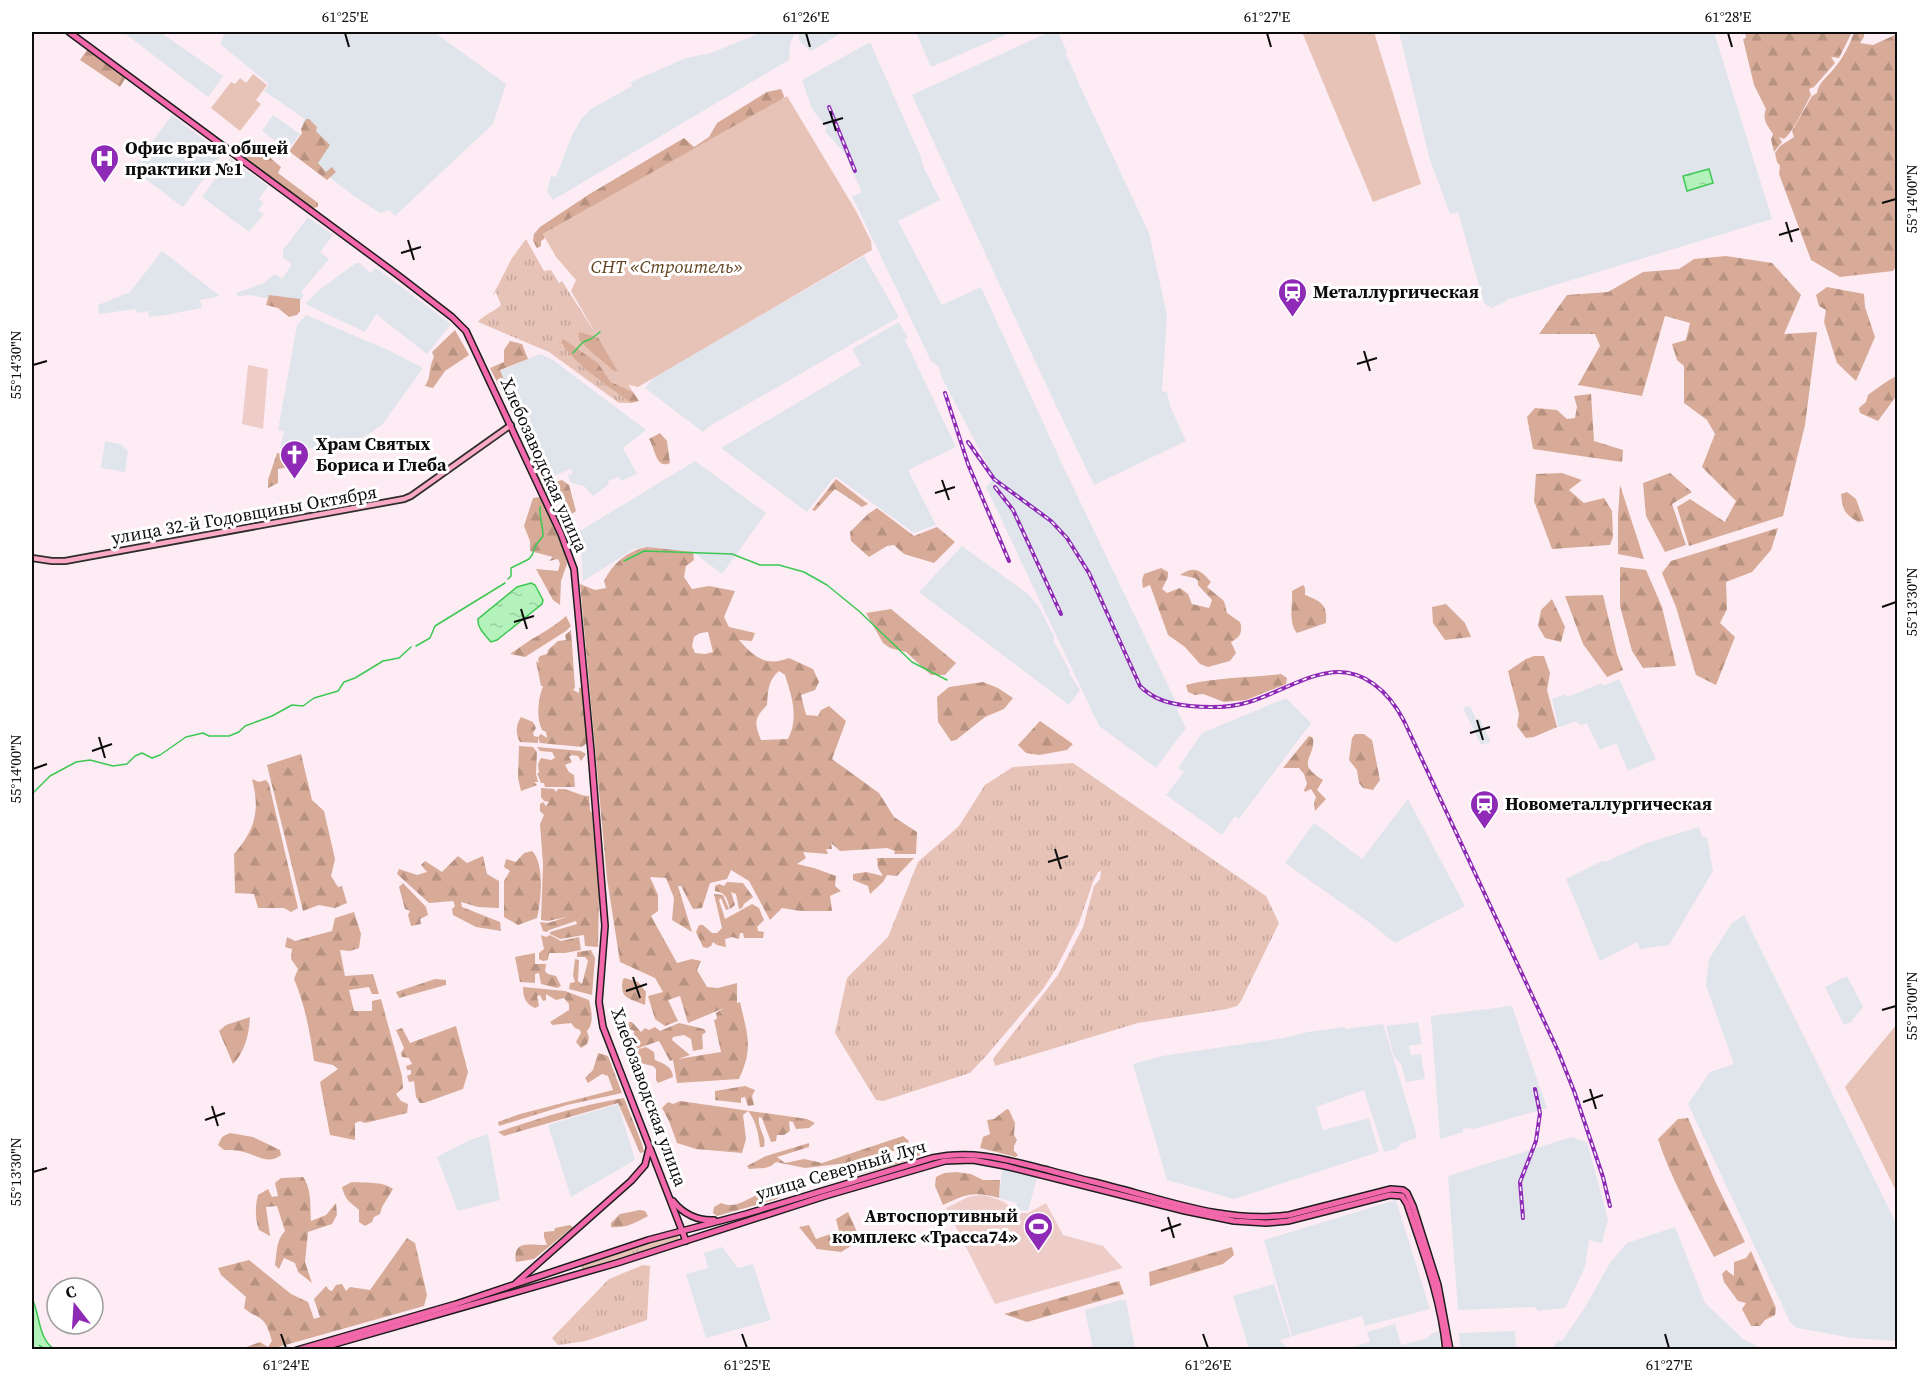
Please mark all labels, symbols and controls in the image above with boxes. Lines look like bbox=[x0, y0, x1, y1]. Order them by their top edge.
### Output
text: 61°25'E bbox=[322, 6, 368, 27]
text: 61°26'E bbox=[783, 6, 829, 27]
text: 61°27'E bbox=[1244, 6, 1290, 27]
text: 61°28'E bbox=[1705, 6, 1751, 27]
place label: Офис врача общей практики №1 bbox=[125, 135, 289, 181]
hospital icon: Офис врача общей практики №1 bbox=[88, 142, 120, 184]
text: 55°14'00"N bbox=[1901, 164, 1922, 234]
park label: СНТ «Строитель» bbox=[591, 254, 743, 279]
station icon: Металлургическая bbox=[1276, 276, 1308, 318]
place label: Металлургическая bbox=[1313, 279, 1479, 304]
text: 55°14'30"N bbox=[5, 330, 26, 400]
street label: Хлебозаводская улица bbox=[495, 374, 595, 557]
place label: Храм Святых Бориса и Глеба bbox=[316, 431, 447, 477]
church icon: Храм Святых Бориса и Глеба bbox=[279, 438, 311, 480]
street label: улица 32-й Годовщины Октября bbox=[109, 479, 379, 550]
text: 55°13'30"N bbox=[1901, 567, 1922, 637]
text: 55°14'00"N bbox=[5, 734, 26, 804]
station icon: Новометаллургическая bbox=[1468, 788, 1500, 830]
place label: Новометаллургическая bbox=[1505, 791, 1712, 816]
text: 55°13'00"N bbox=[1901, 971, 1922, 1041]
street label: Хлебозаводская улица bbox=[605, 1004, 694, 1191]
street label: улица Северный Луч bbox=[753, 1133, 929, 1206]
text: 55°13'30"N bbox=[5, 1137, 26, 1207]
place label: Автоспортивный комплекс «Трасса74» bbox=[832, 1203, 1018, 1249]
sports icon: Автоспортивный комплекс «Трасса74» bbox=[1023, 1210, 1055, 1252]
north arrow bbox=[45, 1276, 105, 1336]
text: С bbox=[63, 1280, 79, 1304]
text: 61°24'E bbox=[263, 1354, 309, 1375]
text: 61°25'E bbox=[724, 1354, 770, 1375]
text: 61°26'E bbox=[1185, 1354, 1231, 1375]
text: 61°27'E bbox=[1646, 1354, 1692, 1375]

